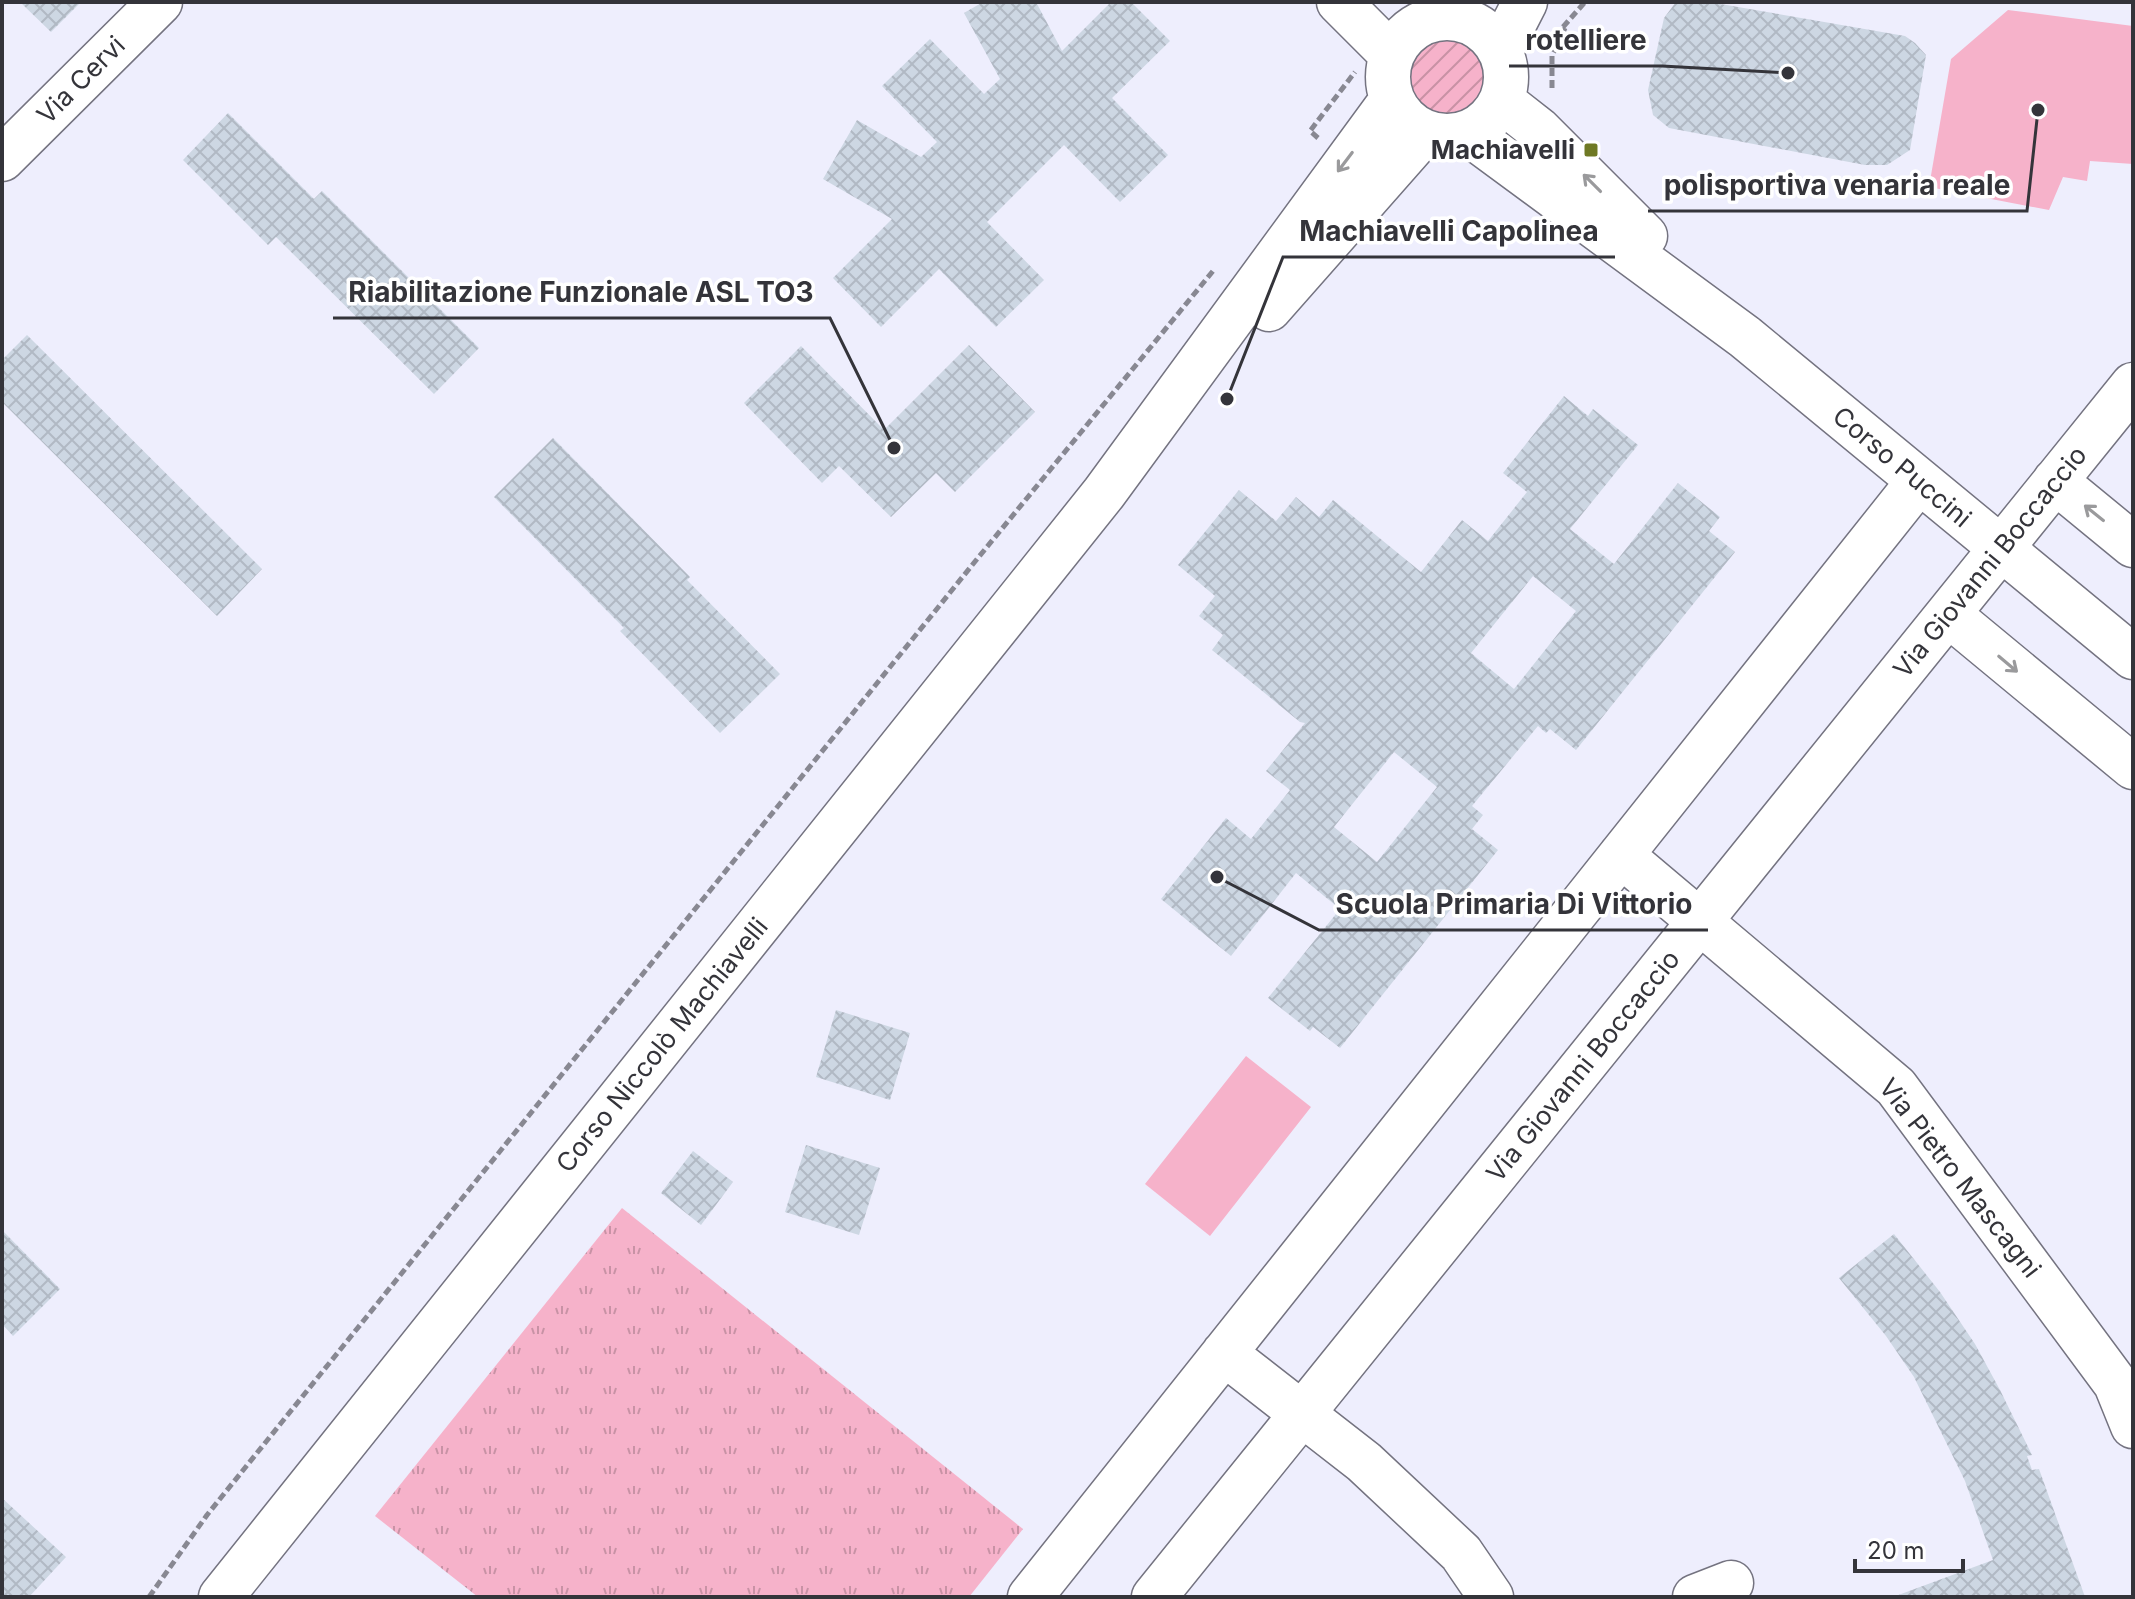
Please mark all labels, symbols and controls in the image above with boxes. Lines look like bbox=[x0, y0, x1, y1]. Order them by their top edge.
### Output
callout: rotelliere bbox=[1509, 14, 1662, 66]
text: rotelliere bbox=[1525, 23, 1647, 57]
street label: Via Cervi bbox=[30, 29, 131, 130]
place label: Machiavelli bbox=[1431, 134, 1575, 165]
marker: Machiavelli bbox=[1582, 141, 1600, 159]
one-way arrow bbox=[1337, 151, 1354, 172]
callout: polisportiva venaria reale bbox=[1648, 159, 2027, 211]
text: polisportiva venaria reale bbox=[1664, 168, 2010, 202]
one-way arrow bbox=[1582, 173, 1602, 192]
callout: Machiavelli Capolinea bbox=[1283, 205, 1615, 257]
text: Machiavelli Capolinea bbox=[1299, 214, 1599, 248]
callout: Riabilitazione Funzionale ASL TO3 bbox=[333, 266, 830, 318]
text: Riabilitazione Funzionale ASL TO3 bbox=[348, 275, 814, 309]
street label: Corso Puccini bbox=[1827, 400, 1978, 533]
street label: Via Giovanni Boccaccio bbox=[1887, 440, 2093, 684]
one-way arrow bbox=[2084, 504, 2105, 522]
one-way arrow bbox=[1997, 655, 2018, 672]
callout: Scuola Primaria Di Vittorio bbox=[1319, 878, 1708, 930]
text: Scuola Primaria Di Vittorio bbox=[1336, 887, 1692, 921]
street label: Corso Niccolò Machiavelli bbox=[549, 911, 774, 1178]
street label: Via Giovanni Boccaccio bbox=[1480, 944, 1686, 1188]
street label: Via Pietro Mascagni bbox=[1873, 1072, 2048, 1283]
scale bar bbox=[1855, 1523, 1963, 1573]
text: 20 m bbox=[1867, 1536, 1925, 1565]

